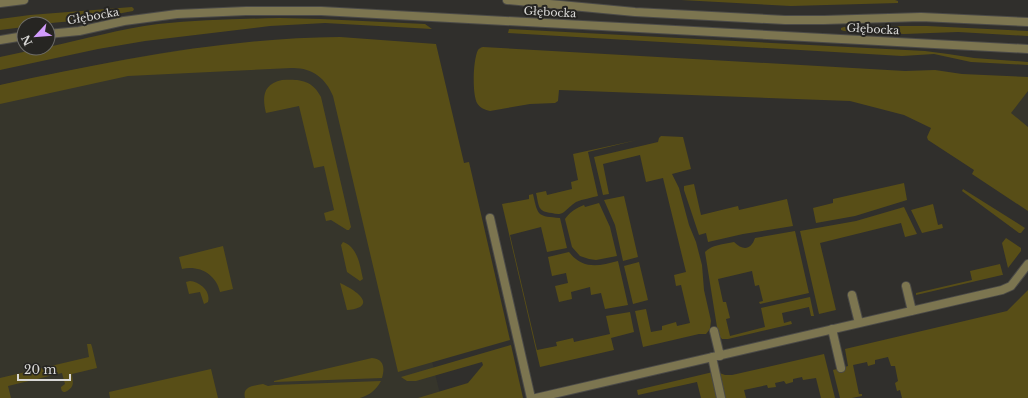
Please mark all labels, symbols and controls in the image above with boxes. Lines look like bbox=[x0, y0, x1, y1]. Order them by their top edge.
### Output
street label: Głębocka bbox=[66, 4, 121, 27]
street label: Głębocka bbox=[523, 4, 578, 20]
north arrow bbox=[16, 16, 56, 56]
street label: Głębocka bbox=[846, 21, 901, 37]
text: N bbox=[18, 32, 36, 48]
scale bar bbox=[18, 356, 70, 382]
text: 20 m bbox=[24, 362, 56, 377]

